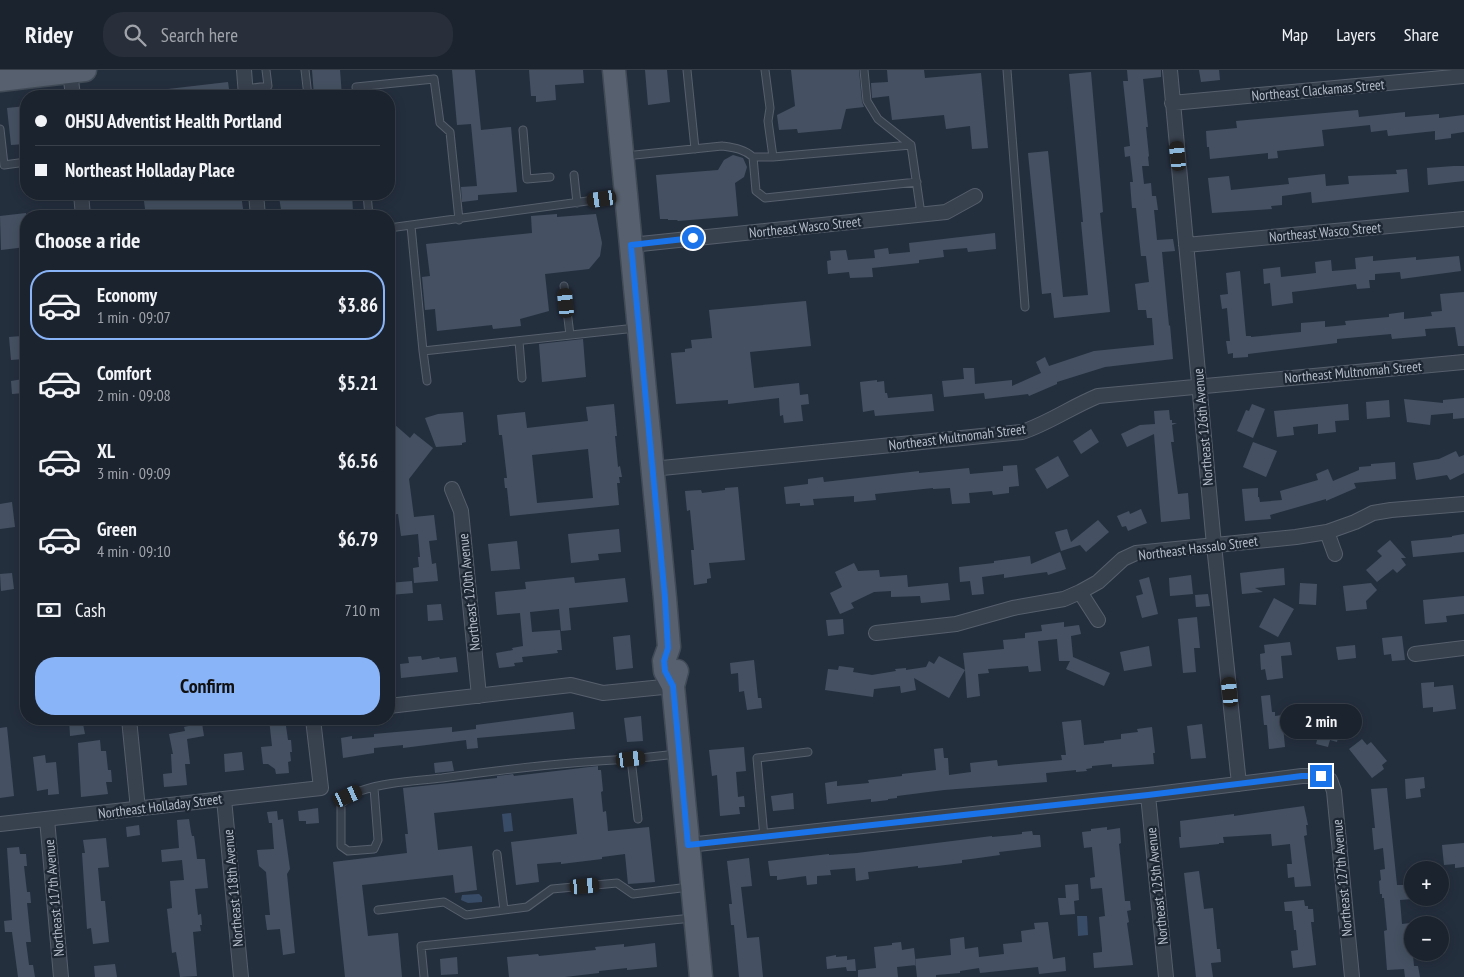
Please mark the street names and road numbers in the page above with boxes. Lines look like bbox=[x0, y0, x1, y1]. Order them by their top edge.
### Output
street label: Northeast Clackamas Street bbox=[1251, 75, 1385, 105]
street label: Northeast Wasco Street bbox=[748, 212, 862, 242]
street label: Northeast Wasco Street bbox=[1268, 218, 1382, 246]
street label: Northeast Multnomah Street bbox=[1284, 357, 1423, 387]
street label: Northeast 126th Avenue bbox=[1189, 367, 1217, 486]
street label: Northeast Multnomah Street bbox=[888, 420, 1027, 454]
street label: Northeast 120th Avenue bbox=[454, 532, 484, 651]
street label: Northeast Hassalo Street bbox=[1137, 532, 1259, 564]
street label: Northeast Holladay Street bbox=[97, 789, 223, 823]
street label: Northeast 127th Avenue bbox=[1328, 818, 1356, 937]
street label: Northeast 125th Avenue bbox=[1142, 826, 1172, 945]
street label: Northeast 118th Avenue bbox=[219, 828, 247, 947]
street label: Northeast 117th Avenue bbox=[40, 838, 68, 957]

